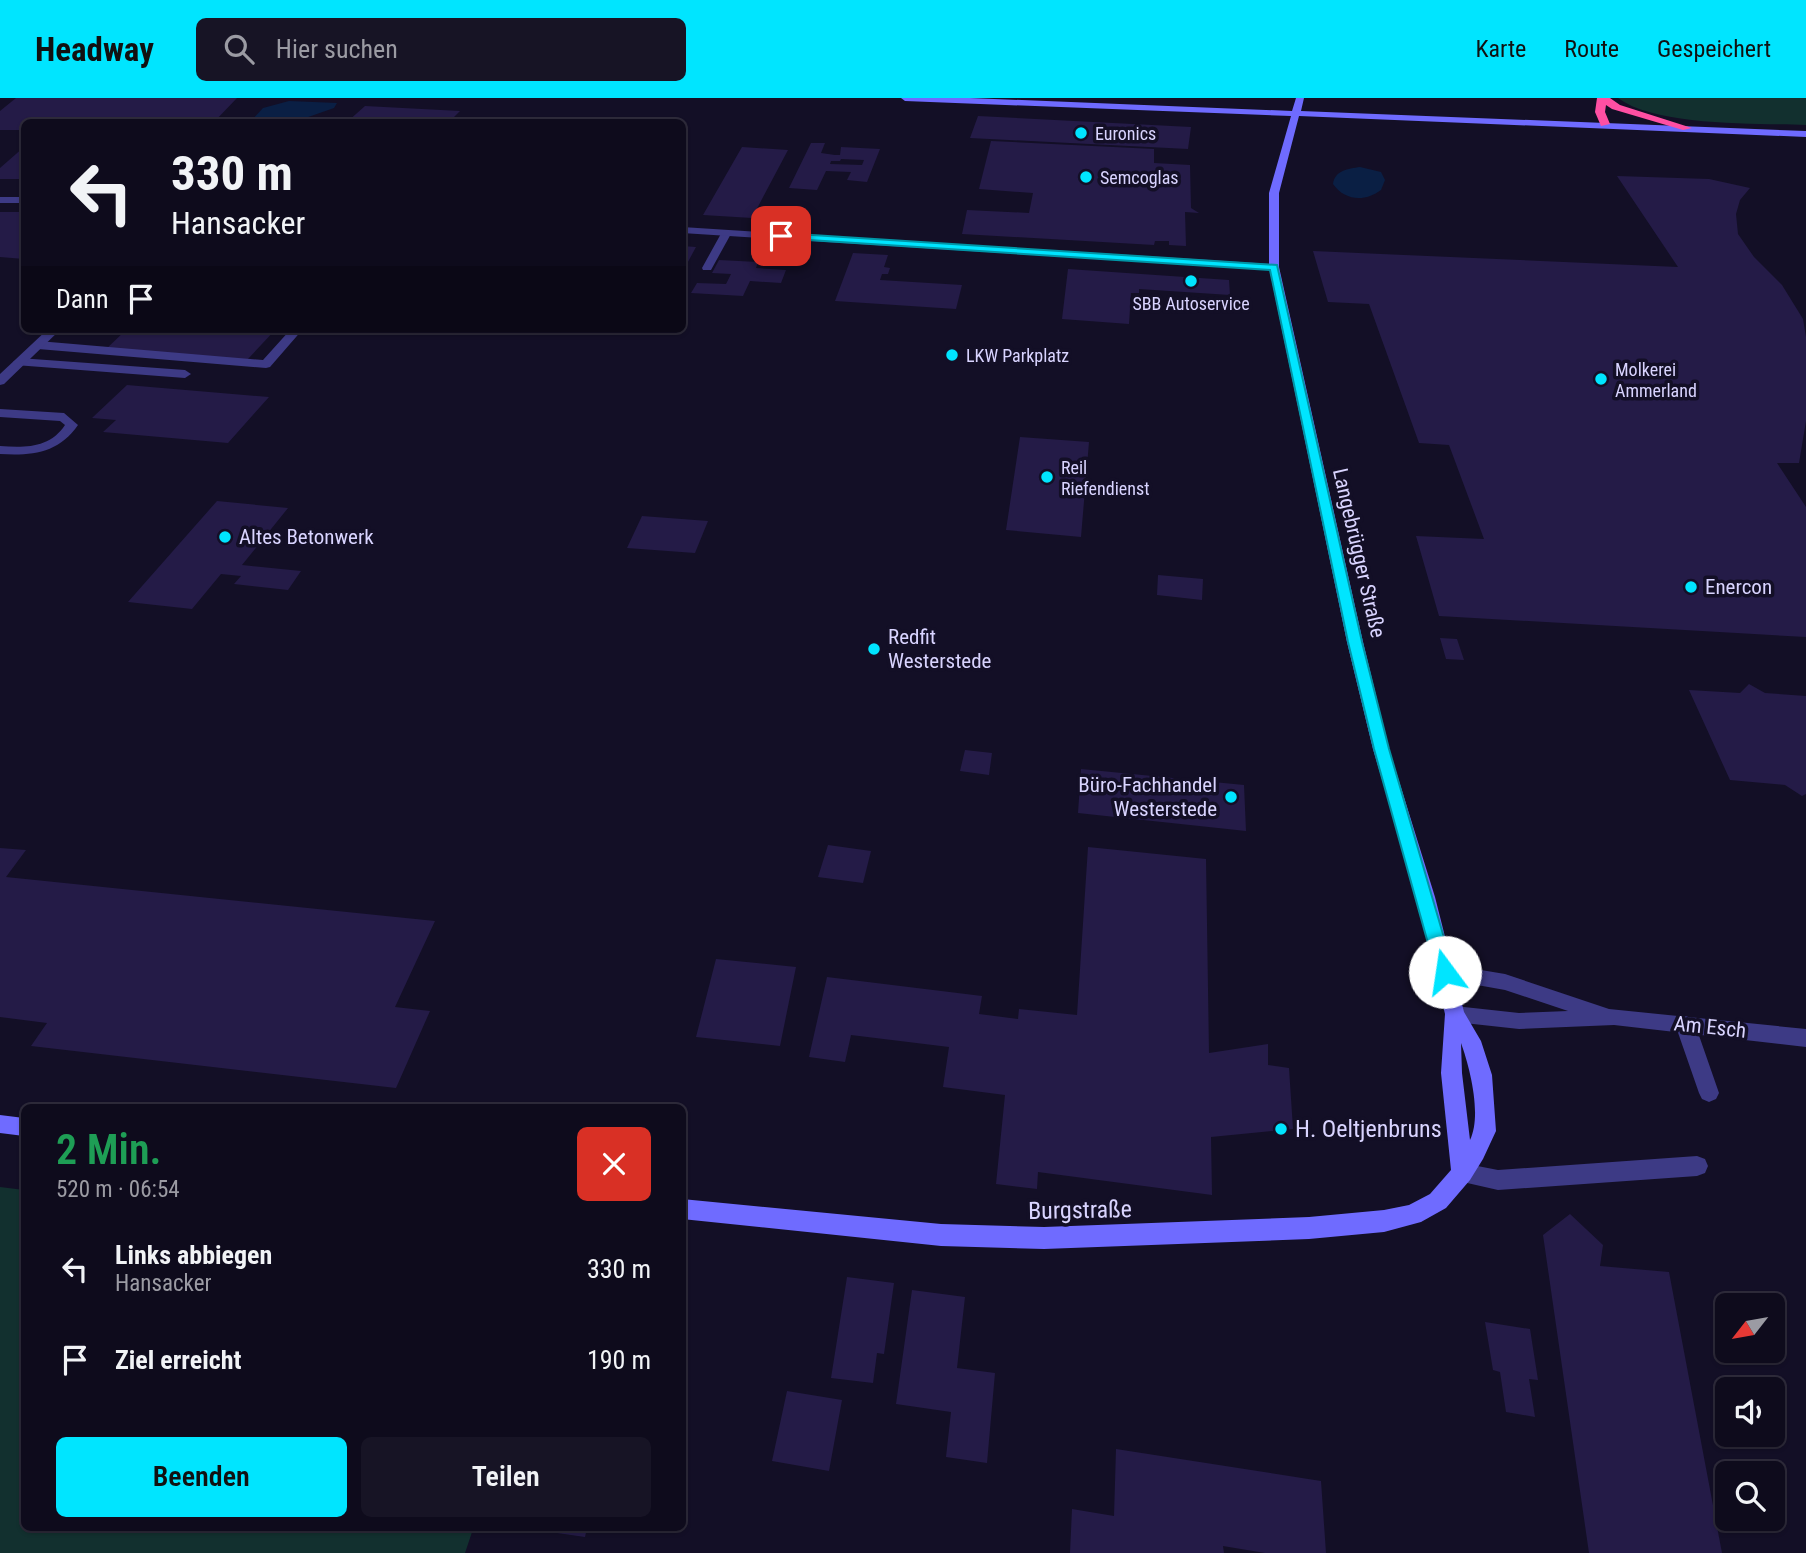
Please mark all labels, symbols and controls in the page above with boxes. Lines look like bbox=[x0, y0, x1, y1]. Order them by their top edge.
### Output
search box bbox=[196, 18, 686, 81]
text: Headway bbox=[35, 30, 154, 69]
icon: search bbox=[220, 30, 258, 68]
text: Hier suchen bbox=[276, 34, 398, 64]
text: Karte bbox=[1476, 35, 1526, 63]
text: Route bbox=[1564, 35, 1619, 63]
text: Gespeichert bbox=[1657, 35, 1771, 63]
place label: Euronics bbox=[1095, 123, 1156, 144]
marker: Euronics bbox=[1073, 125, 1089, 141]
text: 330 m bbox=[171, 145, 293, 202]
icon: left bbox=[56, 147, 147, 238]
place label: Semcoglas bbox=[1100, 167, 1179, 188]
marker: Semcoglas bbox=[1078, 169, 1094, 185]
text: Hansacker bbox=[171, 204, 305, 242]
pin bbox=[751, 206, 811, 266]
icon: arrive bbox=[762, 217, 800, 255]
marker: SBB Autoservice bbox=[1183, 273, 1199, 289]
icon: arrive bbox=[122, 280, 160, 318]
text: Dann bbox=[56, 284, 108, 314]
place label: SBB Autoservice bbox=[1132, 293, 1250, 314]
place label: LKW Parkplatz bbox=[966, 345, 1069, 366]
marker: LKW Parkplatz bbox=[944, 347, 960, 363]
place label: Molkerei Ammerland bbox=[1615, 359, 1697, 401]
marker: Molkerei Ammerland bbox=[1593, 371, 1609, 387]
place label: Reil Riefendienst bbox=[1061, 457, 1150, 499]
street label: Langebrügger Straße bbox=[1328, 466, 1390, 640]
marker: Reil Riefendienst bbox=[1039, 469, 1055, 485]
place label: Altes Betonwerk bbox=[239, 525, 374, 549]
marker: Altes Betonwerk bbox=[217, 529, 233, 545]
place label: Enercon bbox=[1705, 575, 1772, 599]
marker: Enercon bbox=[1683, 579, 1699, 595]
place label: Redfit Westerstede bbox=[888, 625, 992, 673]
marker: Redfit Westerstede bbox=[866, 641, 882, 657]
place label: Büro-Fachhandel Westerstede bbox=[1078, 773, 1217, 821]
marker: Büro-Fachhandel Westerstede bbox=[1223, 789, 1239, 805]
position arrow bbox=[1408, 935, 1482, 1009]
street label: Am Esch bbox=[1673, 1011, 1747, 1043]
place label: H. Oeltjenbruns bbox=[1295, 1115, 1442, 1143]
marker: H. Oeltjenbruns bbox=[1273, 1121, 1289, 1137]
text: 2 Min. bbox=[56, 1125, 162, 1174]
button: close bbox=[577, 1127, 651, 1201]
text: 520 m · 06:54 bbox=[56, 1176, 180, 1203]
street label: Burgstraße bbox=[1028, 1195, 1132, 1225]
text: Links abbiegen bbox=[115, 1240, 272, 1270]
icon: left bbox=[56, 1250, 94, 1288]
text: 330 m bbox=[587, 1254, 651, 1284]
text: Hansacker bbox=[115, 1270, 211, 1297]
north arrow bbox=[1715, 1293, 1785, 1363]
map controls bbox=[1715, 1293, 1785, 1531]
icon: arrive bbox=[56, 1341, 94, 1379]
text: Ziel erreicht bbox=[115, 1345, 241, 1375]
text: 190 m bbox=[587, 1345, 651, 1375]
button: sound bbox=[1715, 1377, 1785, 1447]
button: Beenden bbox=[56, 1437, 347, 1517]
button: Teilen bbox=[361, 1437, 651, 1517]
button: search bbox=[1715, 1461, 1785, 1531]

